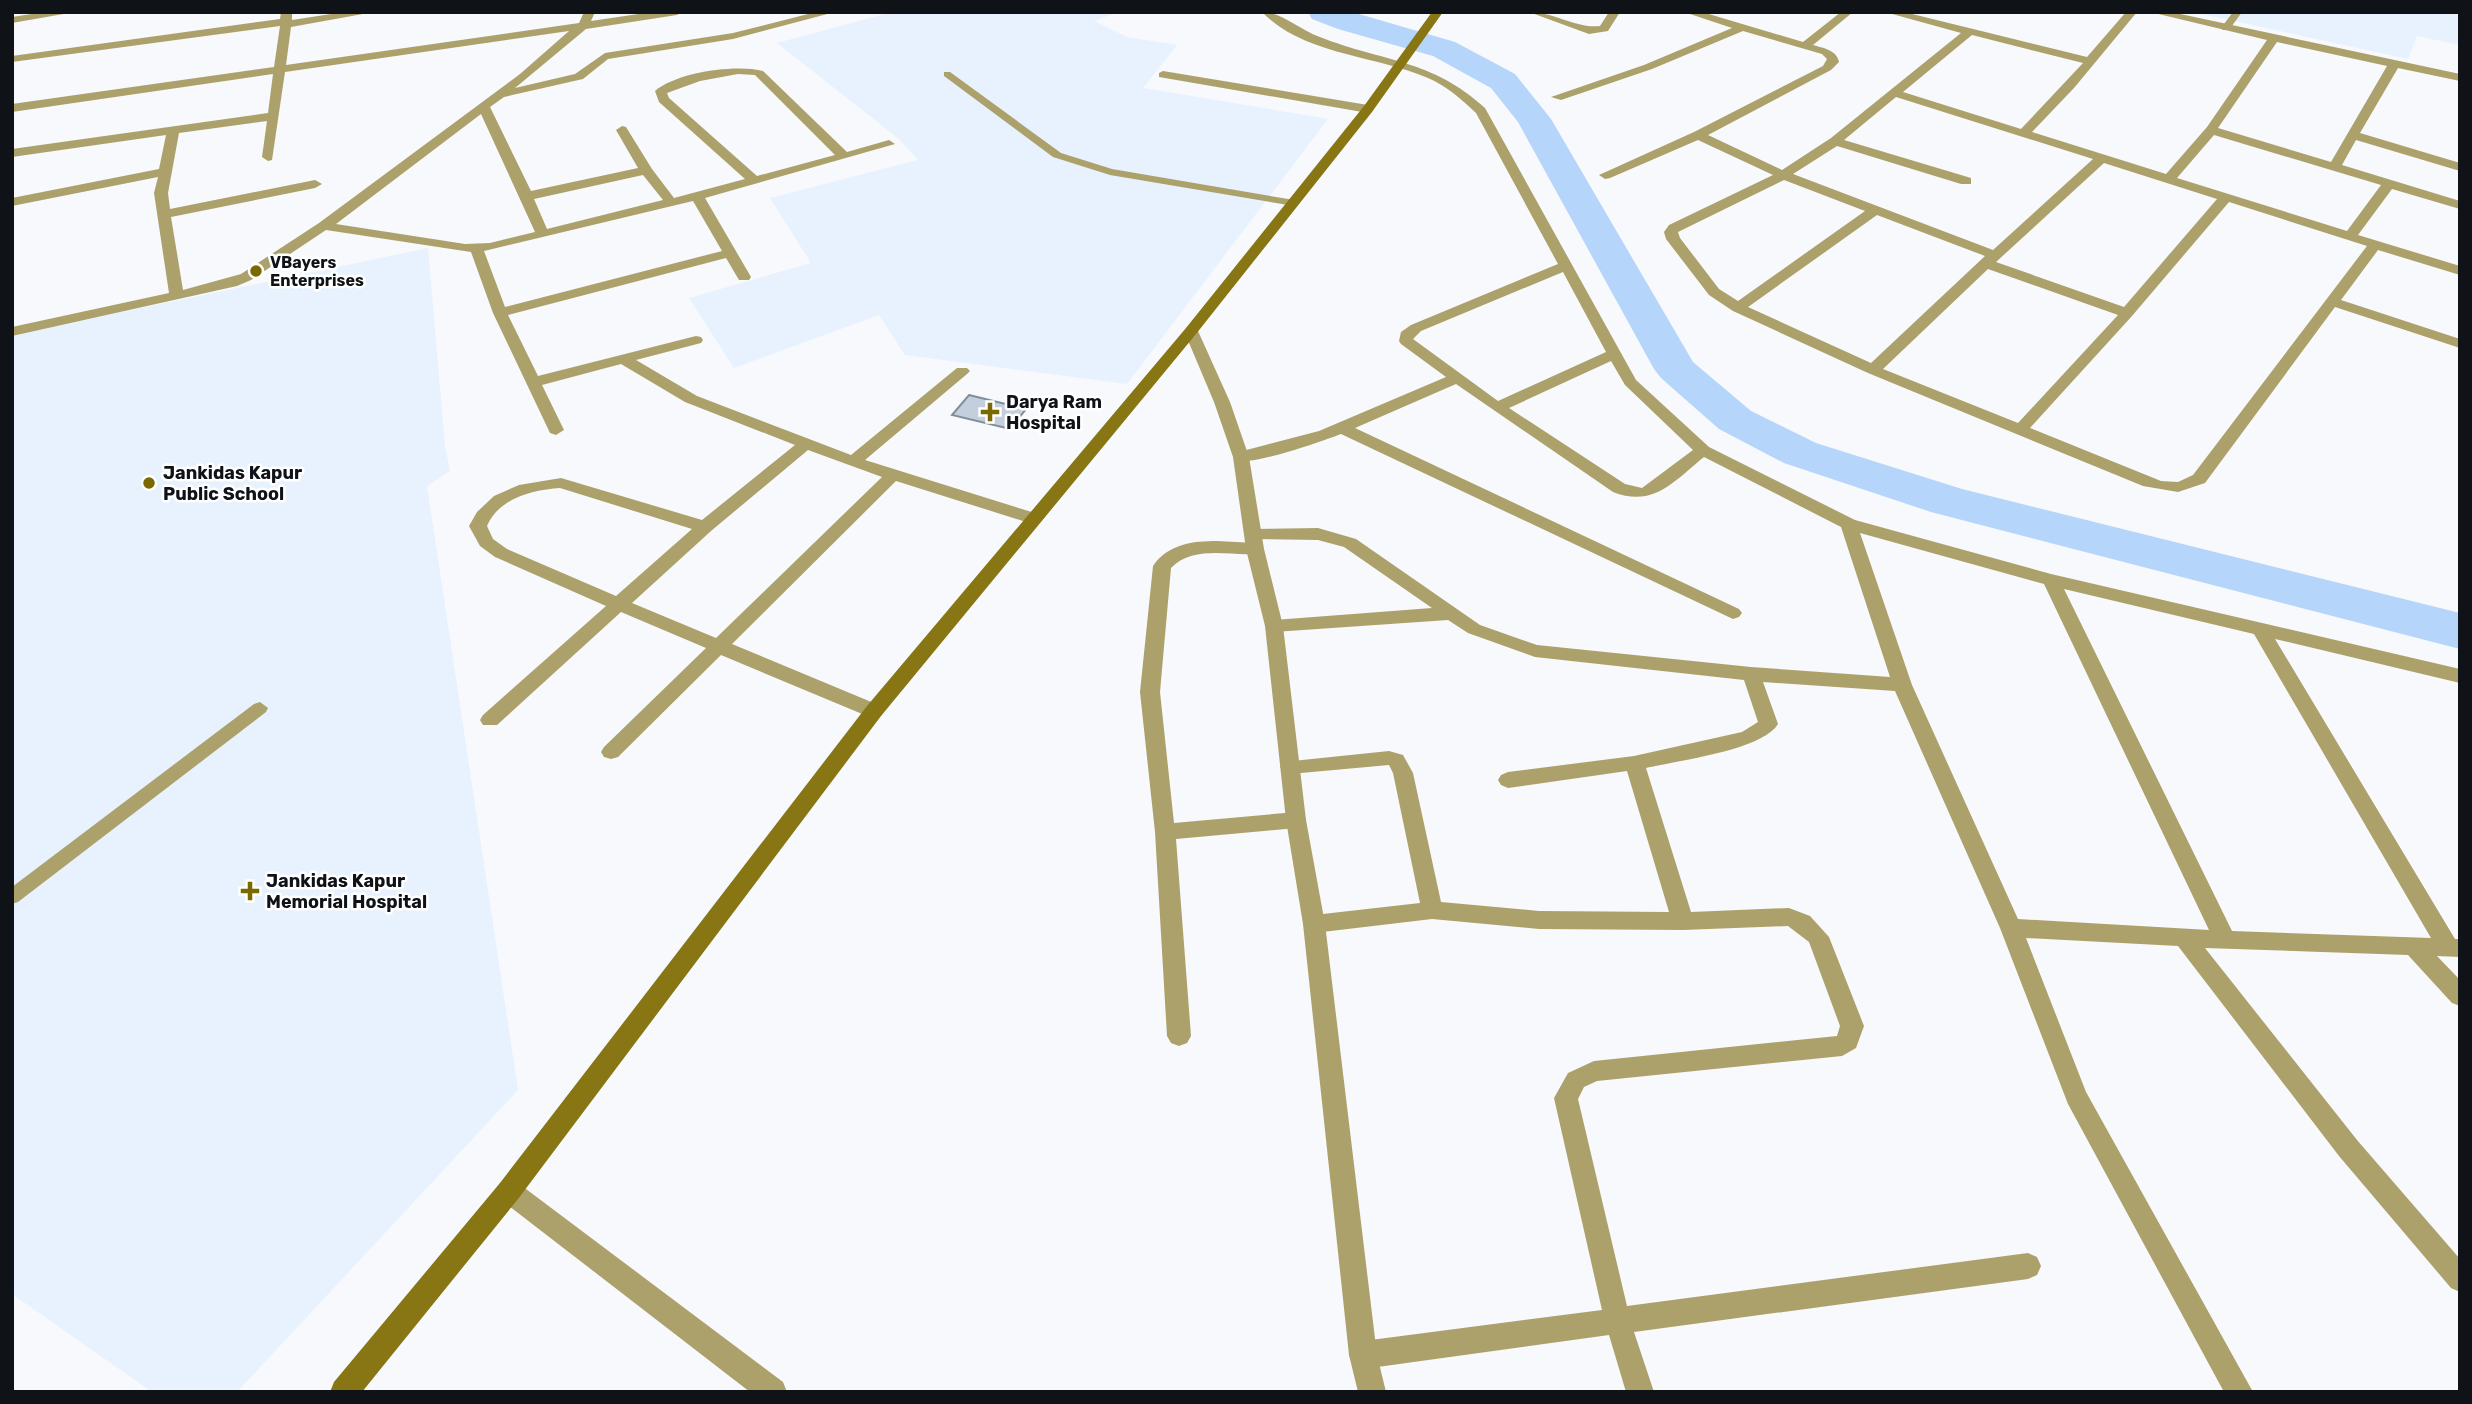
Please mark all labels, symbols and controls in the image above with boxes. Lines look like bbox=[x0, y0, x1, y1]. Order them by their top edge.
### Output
place label: VBayers Enterprises bbox=[270, 253, 364, 290]
marker: VBayers Enterprises bbox=[248, 263, 264, 279]
place label: Darya Ram Hospital bbox=[1006, 391, 1102, 434]
marker: Darya Ram Hospital bbox=[980, 402, 1000, 422]
place label: Jankidas Kapur Public School bbox=[163, 462, 302, 505]
marker: Jankidas Kapur Public School bbox=[141, 475, 157, 491]
place label: Jankidas Kapur Memorial Hospital bbox=[266, 870, 427, 913]
marker: Jankidas Kapur Memorial Hospital bbox=[240, 881, 260, 901]

